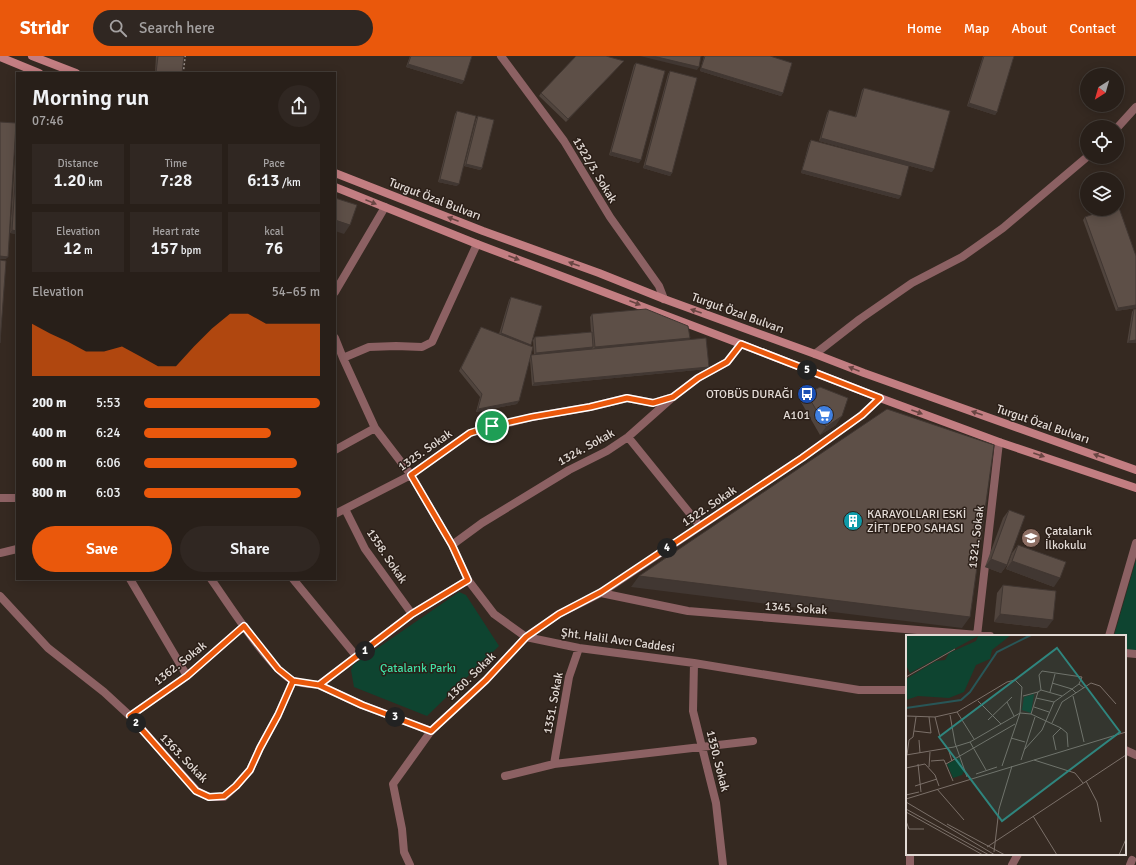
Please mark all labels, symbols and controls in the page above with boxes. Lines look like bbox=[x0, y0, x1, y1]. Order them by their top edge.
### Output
search box bbox=[93, 10, 373, 46]
text: Stridr bbox=[20, 16, 69, 40]
icon: search bbox=[107, 17, 129, 39]
text: Search here bbox=[139, 19, 215, 37]
text: Home bbox=[907, 20, 942, 37]
text: Map bbox=[964, 20, 989, 37]
text: About bbox=[1011, 20, 1047, 37]
text: Contact bbox=[1069, 20, 1116, 37]
north arrow bbox=[1080, 68, 1124, 112]
map controls bbox=[1080, 68, 1124, 216]
text: Morning run bbox=[32, 84, 149, 111]
button: share bbox=[278, 85, 320, 127]
text: 07:46 bbox=[32, 113, 64, 129]
button: locate bbox=[1080, 120, 1124, 164]
street label: 1322/3. Sokak bbox=[569, 135, 620, 206]
text: Distance bbox=[58, 157, 98, 170]
text: Time bbox=[165, 157, 187, 170]
text: Pace bbox=[263, 157, 285, 170]
text: 1.20 bbox=[54, 170, 86, 191]
text: 7:28 bbox=[160, 170, 192, 191]
text: 6:13 bbox=[247, 170, 279, 191]
button: layers bbox=[1080, 172, 1124, 216]
street label: Turgut Özal Bulvarı bbox=[387, 175, 483, 224]
text: km bbox=[86, 176, 102, 189]
text: /km bbox=[279, 176, 301, 189]
one-way arrow bbox=[366, 199, 378, 205]
one-way arrow bbox=[446, 215, 458, 221]
text: Elevation bbox=[56, 225, 100, 238]
text: Heart rate bbox=[152, 225, 200, 238]
text: kcal bbox=[264, 225, 284, 238]
text: 12 bbox=[63, 238, 82, 259]
text: 157 bbox=[151, 238, 178, 259]
text: 76 bbox=[265, 238, 283, 259]
text: m bbox=[82, 244, 93, 257]
text: bpm bbox=[178, 244, 201, 257]
one-way arrow bbox=[508, 255, 520, 261]
one-way arrow bbox=[568, 261, 580, 267]
text: Elevation bbox=[32, 284, 84, 300]
text: 54–65 m bbox=[272, 284, 320, 300]
street label: Turgut Özal Bulvarı bbox=[689, 290, 786, 337]
one-way arrow bbox=[630, 301, 642, 307]
one-way arrow bbox=[689, 307, 701, 313]
pin: 5 bbox=[797, 360, 817, 380]
text: 5 bbox=[804, 363, 810, 376]
one-way arrow bbox=[848, 366, 860, 372]
bus stop icon: OTOBÜS DURAĞI bbox=[796, 383, 818, 405]
place label: OTOBÜS DURAĞI bbox=[706, 387, 793, 402]
text: 200 m bbox=[32, 395, 66, 411]
text: 5:53 bbox=[96, 395, 121, 411]
street label: Turgut Özal Bulvarı bbox=[994, 402, 1091, 447]
supermarket icon: A101 bbox=[813, 404, 835, 426]
place label: A101 bbox=[783, 408, 810, 423]
pin bbox=[475, 409, 509, 443]
one-way arrow bbox=[911, 409, 923, 415]
one-way arrow bbox=[970, 410, 982, 416]
icon: arrive bbox=[481, 415, 503, 437]
text: 400 m bbox=[32, 425, 66, 441]
text: 6:24 bbox=[96, 425, 121, 441]
street label: 1325. Sokak bbox=[395, 426, 455, 475]
street label: 1324. Sokak bbox=[555, 426, 617, 469]
one-way arrow bbox=[1033, 452, 1045, 458]
one-way arrow bbox=[1093, 453, 1105, 459]
text: 600 m bbox=[32, 455, 66, 471]
text: 6:06 bbox=[96, 455, 121, 471]
street label: 1322. Sokak bbox=[679, 483, 739, 530]
text: 800 m bbox=[32, 485, 66, 501]
text: 6:03 bbox=[96, 485, 121, 501]
street label: 1321. Sokak bbox=[965, 505, 988, 569]
place label: KARAYOLLARI ESKİ ZİFT DEPO SAHASI bbox=[867, 507, 966, 536]
building icon: KARAYOLLARI ESKİ ZİFT DEPO SAHASI bbox=[842, 510, 864, 532]
place label: Çatalarık İlkokulu bbox=[1045, 524, 1092, 553]
button: Save bbox=[32, 526, 172, 572]
button: Share bbox=[180, 526, 320, 572]
street label: 1358. Sokak bbox=[363, 526, 410, 586]
school or university icon: Çatalarık İlkokulu bbox=[1020, 527, 1042, 549]
pin: 4 bbox=[657, 538, 677, 558]
text: 4 bbox=[664, 541, 670, 554]
street label: 1345. Sokak bbox=[764, 599, 828, 618]
street label: Şht. Halil Avcı Caddesi bbox=[560, 625, 676, 656]
inset map bbox=[906, 635, 1126, 855]
street label: 1362. Sokak bbox=[151, 638, 210, 689]
pin: 1 bbox=[355, 641, 375, 661]
text: 1 bbox=[362, 644, 368, 657]
street label: 1360. Sokak bbox=[444, 649, 499, 704]
park label: Çatalarık Parkı bbox=[380, 661, 456, 676]
street label: 1351. Sokak bbox=[540, 671, 567, 735]
pin: 3 bbox=[385, 707, 405, 727]
text: 3 bbox=[392, 710, 398, 723]
pin: 2 bbox=[126, 713, 146, 733]
text: 2 bbox=[133, 716, 139, 729]
street label: 1350. Sokak bbox=[703, 729, 732, 793]
street label: 1363. Sokak bbox=[156, 731, 211, 786]

